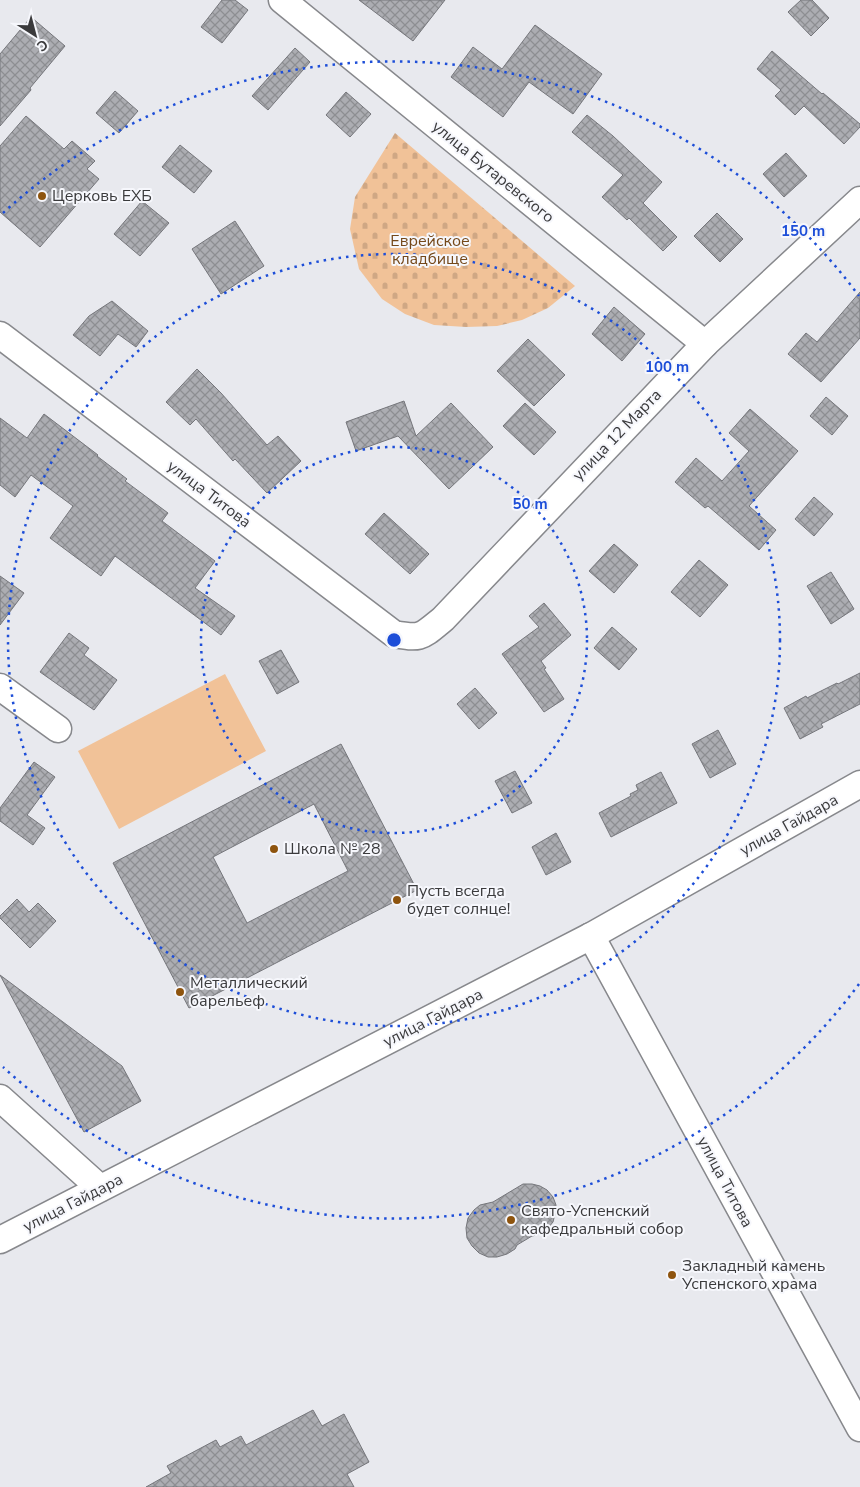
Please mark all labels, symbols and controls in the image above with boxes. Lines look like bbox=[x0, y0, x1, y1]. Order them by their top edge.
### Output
north arrow bbox=[10, 10, 60, 60]
text: С bbox=[33, 35, 52, 56]
street label: улица Бутаревского bbox=[427, 116, 559, 228]
place label: Церковь ЕХБ bbox=[52, 185, 152, 207]
marker: Церковь ЕХБ bbox=[36, 190, 48, 202]
text: 150 m bbox=[781, 221, 825, 241]
park label: Еврейское кладбище bbox=[390, 230, 470, 270]
text: 100 m bbox=[645, 357, 689, 377]
street label: улица 12 Марта bbox=[568, 384, 666, 486]
street label: улица Титова bbox=[162, 455, 256, 533]
text: 50 m bbox=[512, 494, 548, 514]
centre of rings bbox=[385, 631, 403, 649]
street label: улица Гайдара bbox=[736, 789, 842, 861]
place label: Школа № 28 bbox=[284, 838, 381, 860]
marker: Школа № 28 bbox=[268, 843, 280, 855]
place label: Пусть всегда будет солнце! bbox=[407, 880, 510, 920]
marker: Пусть всегда будет солнце! bbox=[391, 894, 403, 906]
place label: Металлический барельеф bbox=[190, 972, 308, 1012]
street label: улица Гайдара bbox=[379, 983, 487, 1053]
marker: Металлический барельеф bbox=[174, 986, 186, 998]
street label: улица Титова bbox=[692, 1133, 758, 1231]
street label: улица Гайдара bbox=[19, 1168, 127, 1238]
place label: Свято-Успенский кафедральный собор bbox=[521, 1200, 684, 1240]
marker: Свято-Успенский кафедральный собор bbox=[505, 1214, 517, 1226]
place label: Закладный камень Успенского храма bbox=[681, 1255, 825, 1295]
marker: Закладный камень Успенского храма bbox=[666, 1269, 678, 1281]

